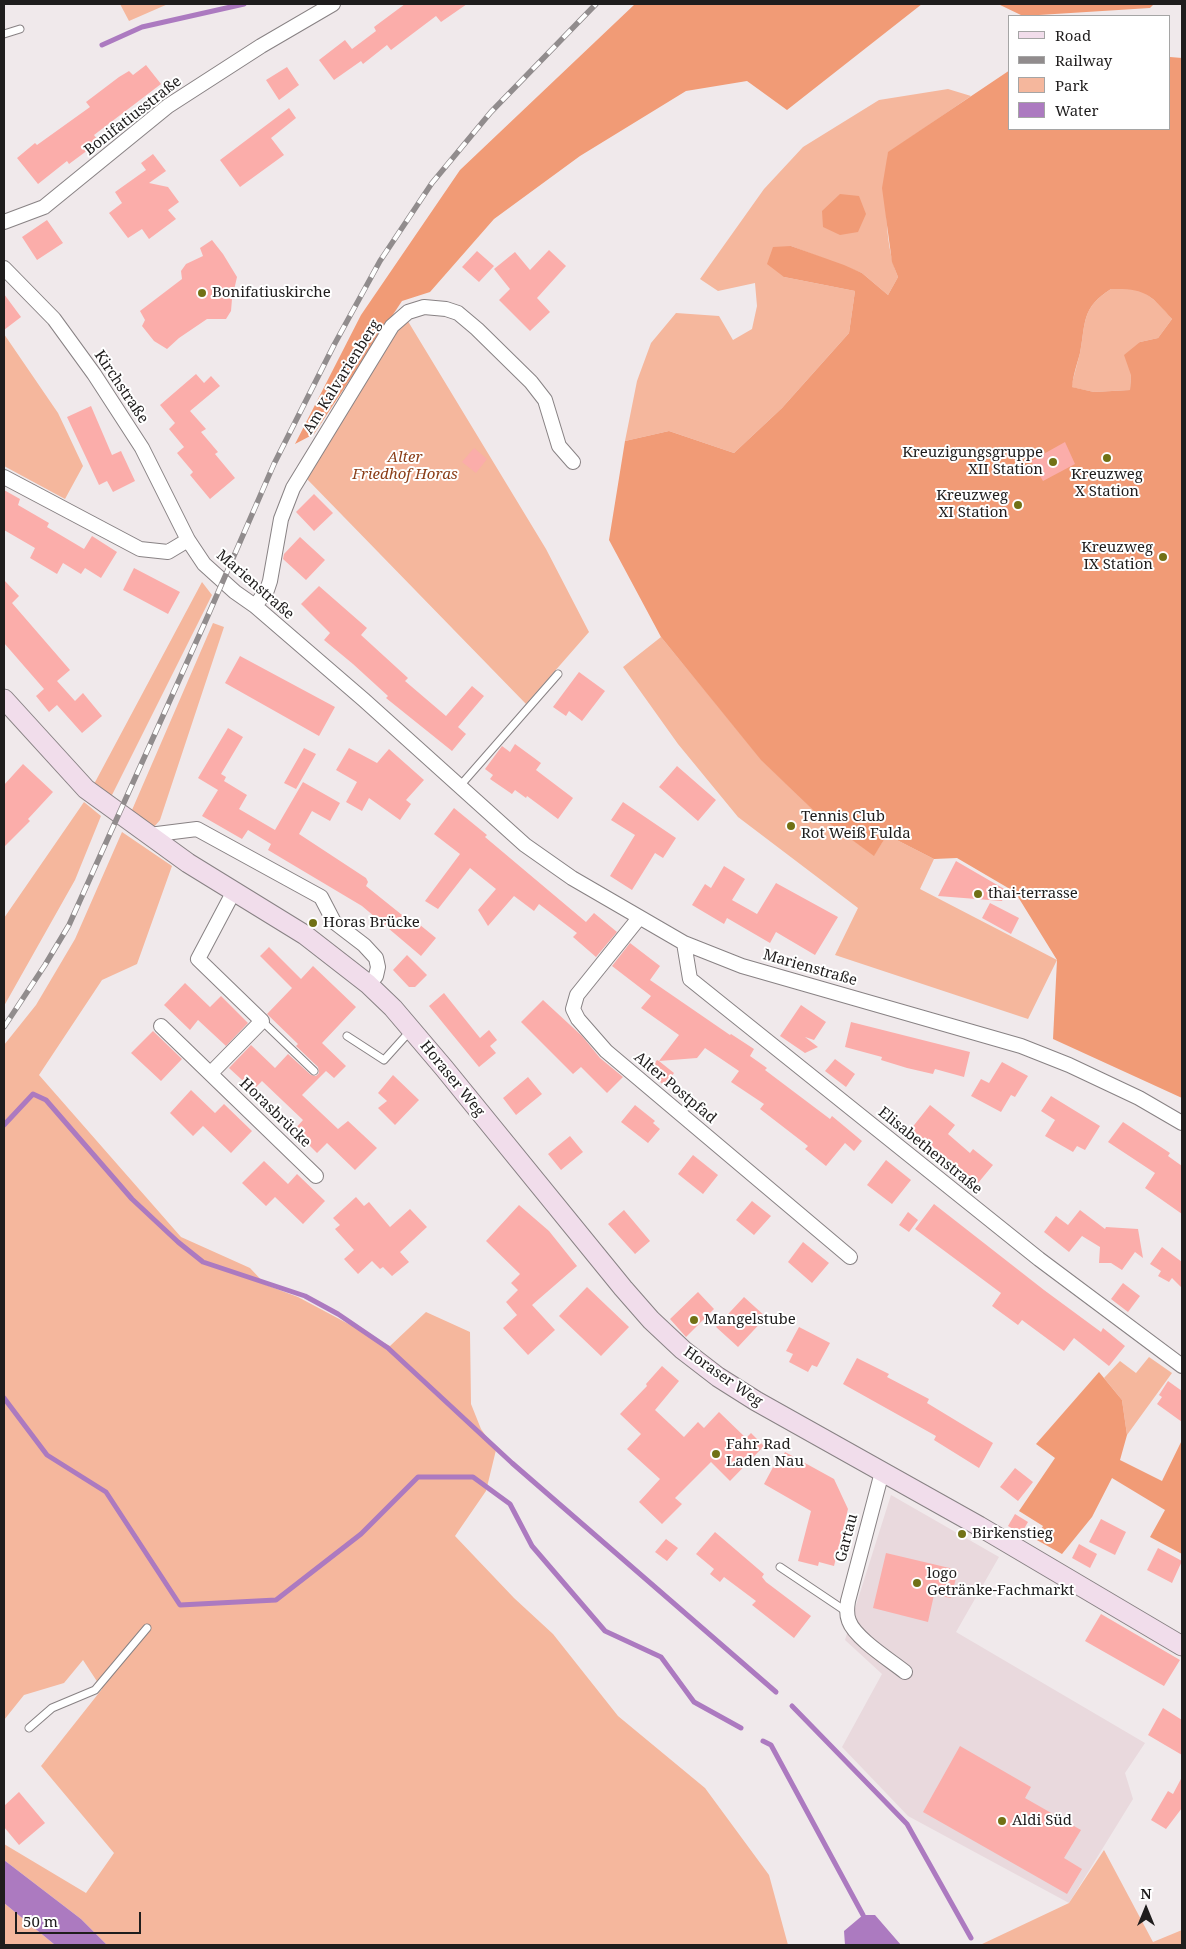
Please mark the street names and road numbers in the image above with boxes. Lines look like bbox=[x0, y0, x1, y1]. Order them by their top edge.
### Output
street label: Bonifatiusstraße bbox=[81, 72, 185, 160]
street label: Am Kalvarienberg bbox=[300, 317, 384, 437]
street label: Kirchstraße bbox=[90, 347, 152, 427]
street label: Marienstraße bbox=[212, 546, 298, 624]
street label: Marienstraße bbox=[761, 946, 859, 990]
street label: Horaser Weg bbox=[416, 1037, 488, 1121]
street label: Alter Postpfad bbox=[630, 1048, 720, 1128]
street label: Horasbrücke bbox=[236, 1075, 314, 1151]
street label: Elisabethenstraße bbox=[874, 1103, 986, 1199]
street label: Horaser Weg bbox=[680, 1343, 766, 1411]
street label: Gartau bbox=[832, 1512, 862, 1564]

